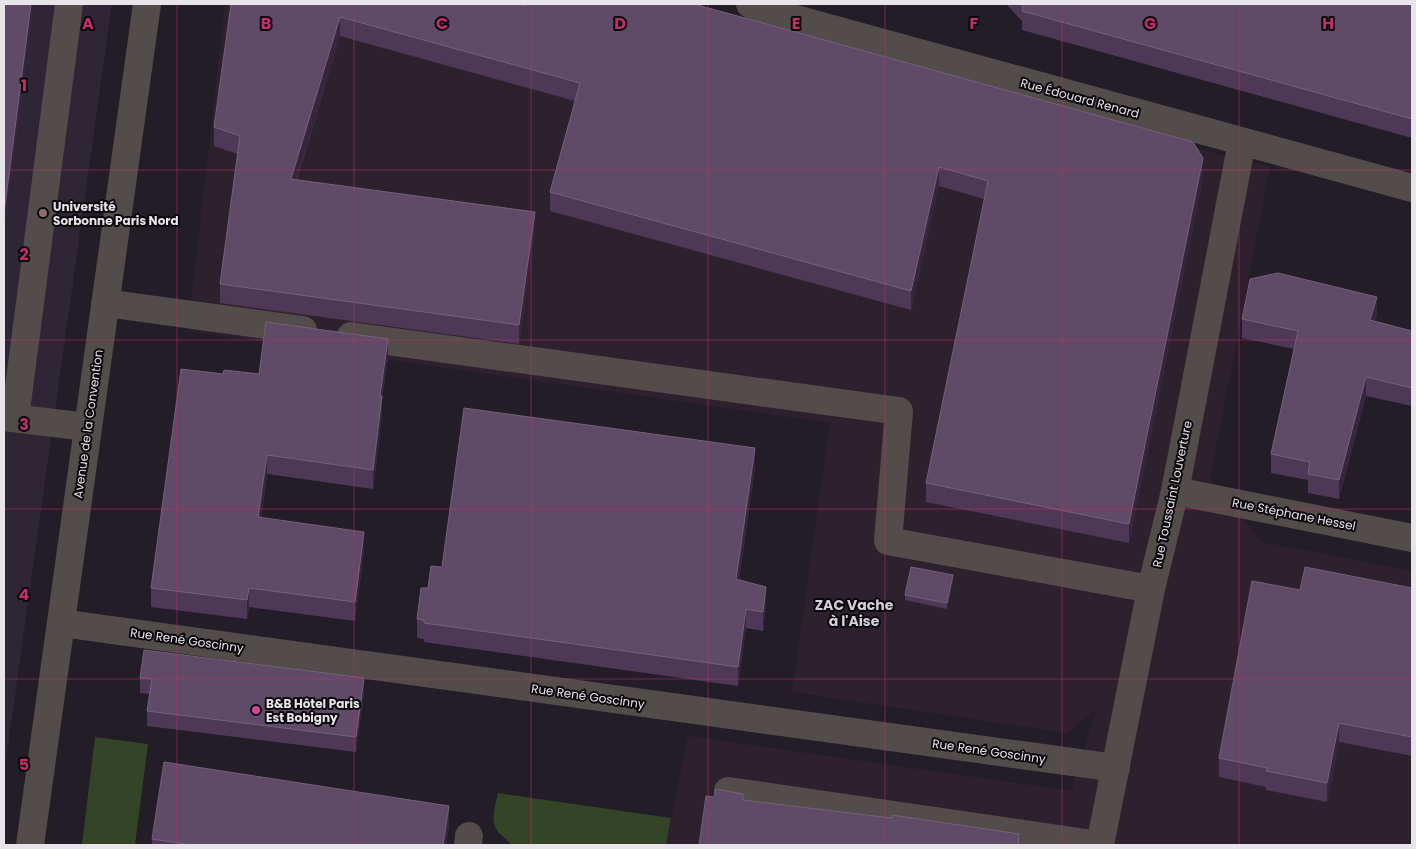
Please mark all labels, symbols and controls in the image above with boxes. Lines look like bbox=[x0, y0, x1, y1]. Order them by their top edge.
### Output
text: A bbox=[82, 12, 94, 35]
text: B bbox=[261, 12, 271, 35]
text: C bbox=[436, 12, 448, 35]
text: D bbox=[614, 12, 626, 35]
text: E bbox=[792, 12, 800, 35]
text: F bbox=[970, 12, 979, 35]
text: G bbox=[1144, 12, 1156, 35]
text: H bbox=[1322, 12, 1334, 35]
text: 1 bbox=[21, 74, 27, 97]
street label: Rue Édouard Renard bbox=[1019, 74, 1141, 122]
place label: Université Sorbonne Paris Nord bbox=[53, 198, 179, 229]
marker: Université Sorbonne Paris Nord bbox=[37, 207, 49, 219]
text: 2 bbox=[19, 243, 29, 266]
street label: Avenue de la Convention bbox=[69, 348, 107, 500]
text: 3 bbox=[19, 413, 29, 436]
street label: Rue Toussaint Louverture bbox=[1148, 419, 1196, 569]
street label: Rue Stéphane Hessel bbox=[1231, 494, 1357, 534]
text: 4 bbox=[19, 583, 30, 606]
district label: ZAC Vache à l'Aise bbox=[815, 595, 894, 631]
street label: Rue René Goscinny bbox=[129, 624, 245, 656]
street label: Rue René Goscinny bbox=[530, 680, 646, 712]
place label: B&B Hôtel Paris Est Bobigny bbox=[266, 695, 360, 726]
marker: B&B Hôtel Paris Est Bobigny bbox=[250, 704, 262, 716]
street label: Rue René Goscinny bbox=[931, 735, 1047, 767]
text: 5 bbox=[19, 753, 29, 776]

